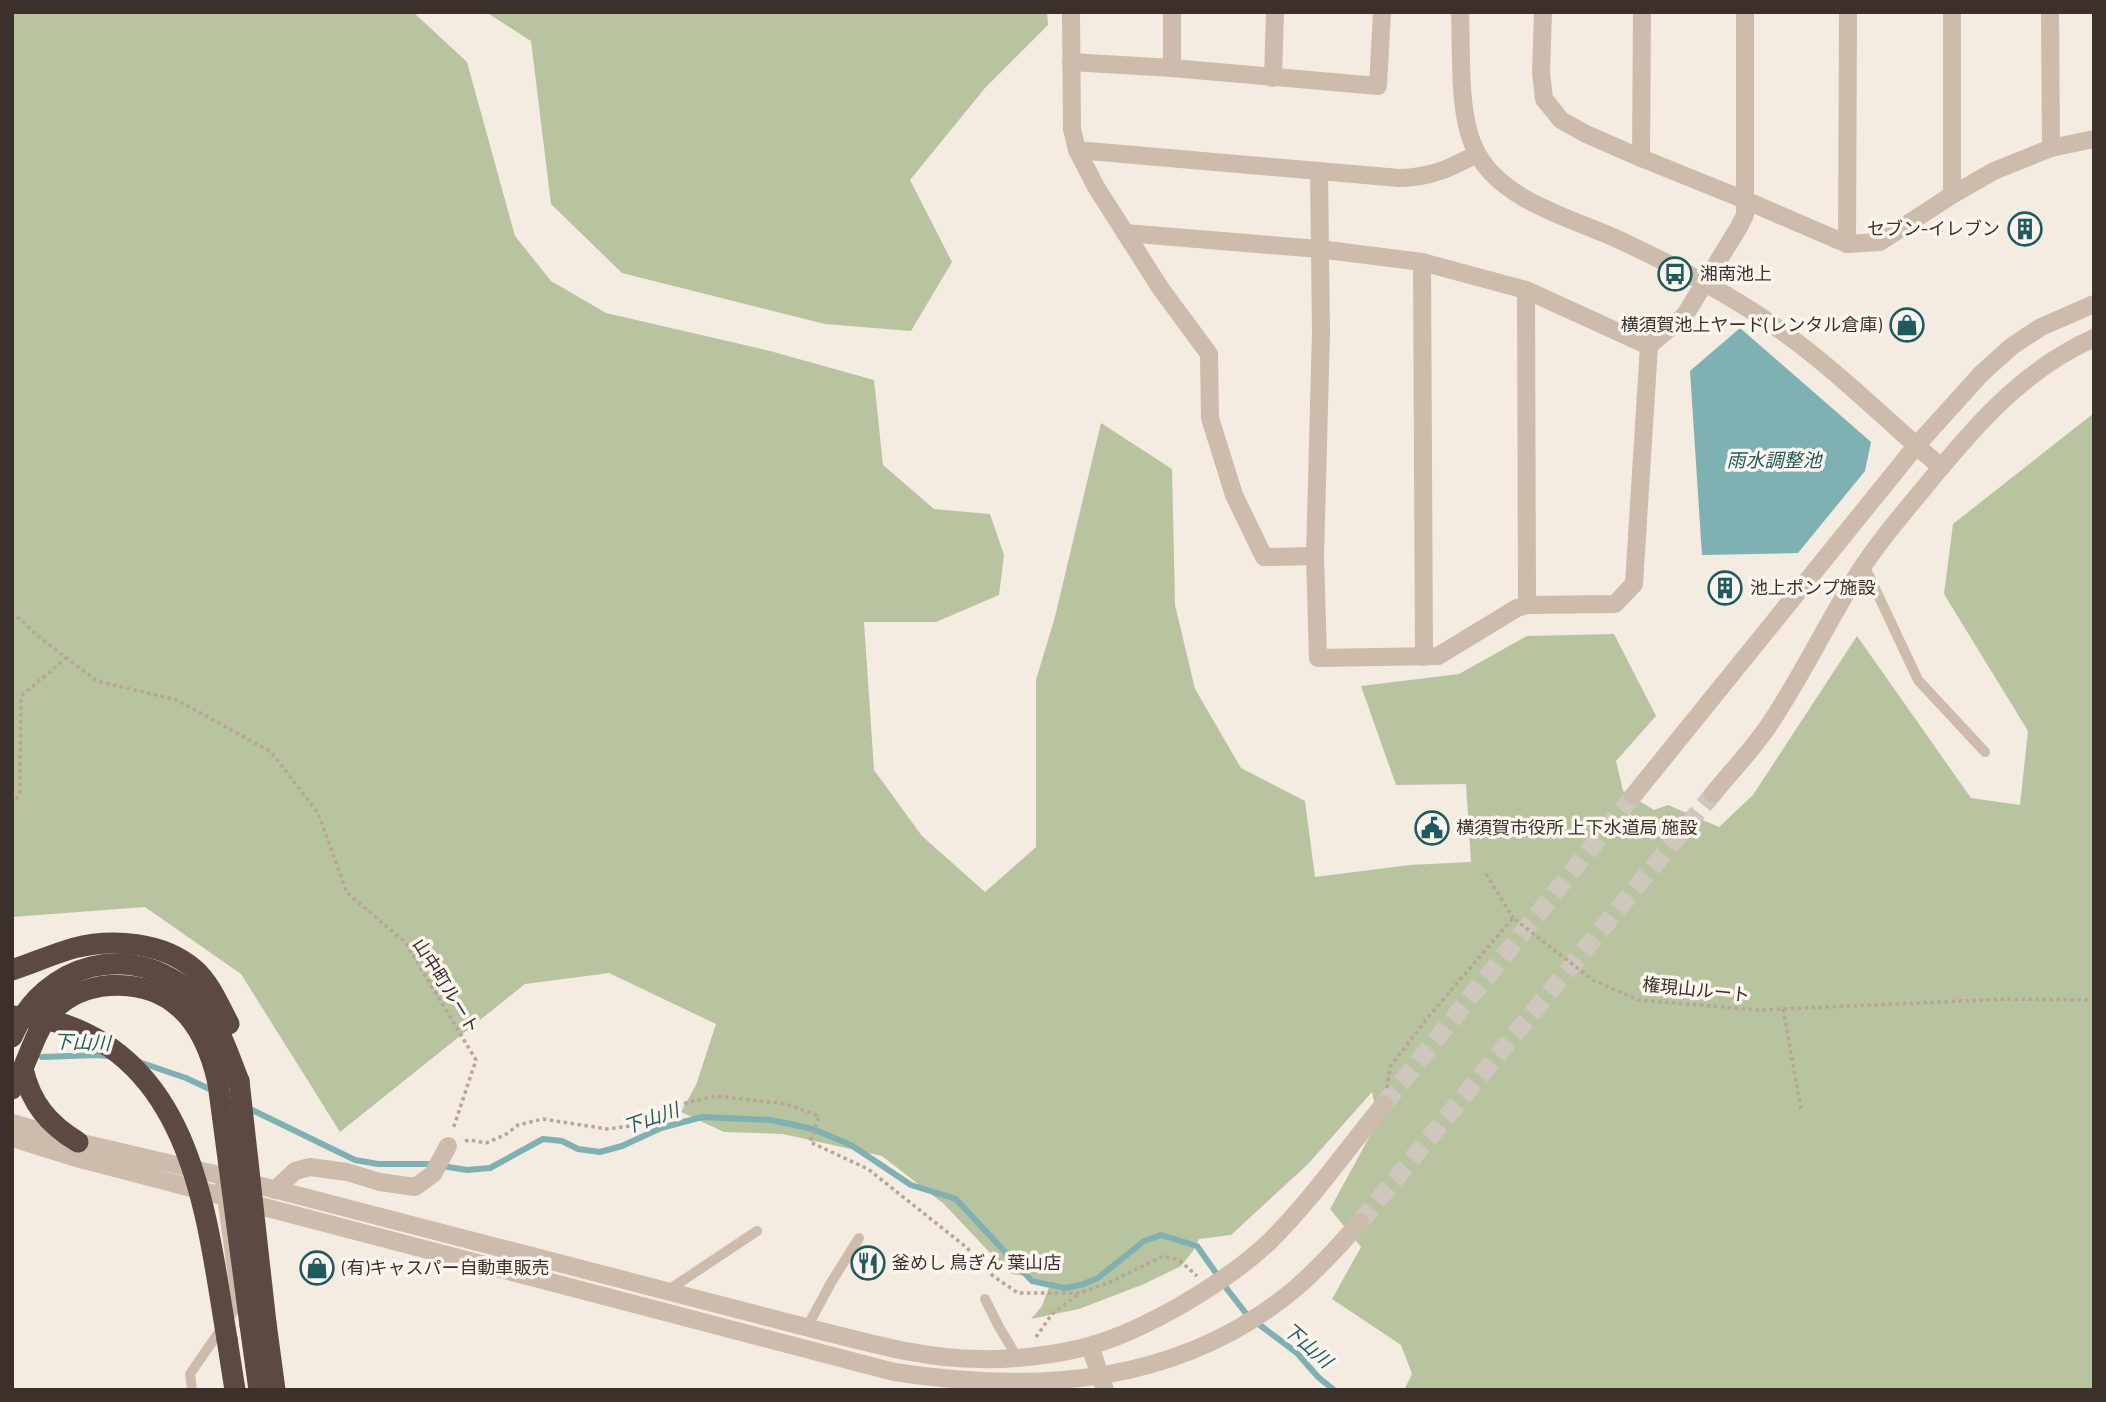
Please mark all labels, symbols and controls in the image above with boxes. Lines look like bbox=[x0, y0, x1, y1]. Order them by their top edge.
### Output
building icon: セブン-イレブン bbox=[2006, 210, 2044, 248]
place label: セブン-イレブン bbox=[1867, 217, 2000, 239]
bus stop icon: 湘南池上 bbox=[1656, 255, 1694, 293]
place label: 湘南池上 bbox=[1700, 262, 1772, 284]
shop icon: 横須賀池上ヤード(レンタル倉庫) bbox=[1888, 306, 1926, 344]
place label: 横須賀池上ヤード(レンタル倉庫) bbox=[1621, 313, 1882, 335]
water label: 雨水調整池 bbox=[1726, 448, 1823, 471]
building icon: 池上ポンプ施設 bbox=[1706, 569, 1744, 607]
place label: 池上ポンプ施設 bbox=[1750, 576, 1875, 598]
public building icon: 横須賀市役所 上下水道局 施設 bbox=[1413, 809, 1451, 847]
place label: 横須賀市役所 上下水道局 施設 bbox=[1456, 816, 1697, 838]
street label: 山中町ルート bbox=[409, 934, 485, 1037]
street label: 権現山ルート bbox=[1641, 972, 1751, 1006]
water label: 下山川 bbox=[53, 1029, 113, 1054]
water label: 下山川 bbox=[620, 1097, 683, 1138]
restaurant icon: 釜めし 鳥ぎん 葉山店 bbox=[849, 1244, 887, 1282]
shop icon: (有)キャスパー自動車販売 bbox=[298, 1249, 336, 1287]
place label: 釜めし 鳥ぎん 葉山店 bbox=[892, 1251, 1061, 1273]
place label: (有)キャスパー自動車販売 bbox=[341, 1256, 549, 1278]
water label: 下山川 bbox=[1279, 1317, 1339, 1373]

